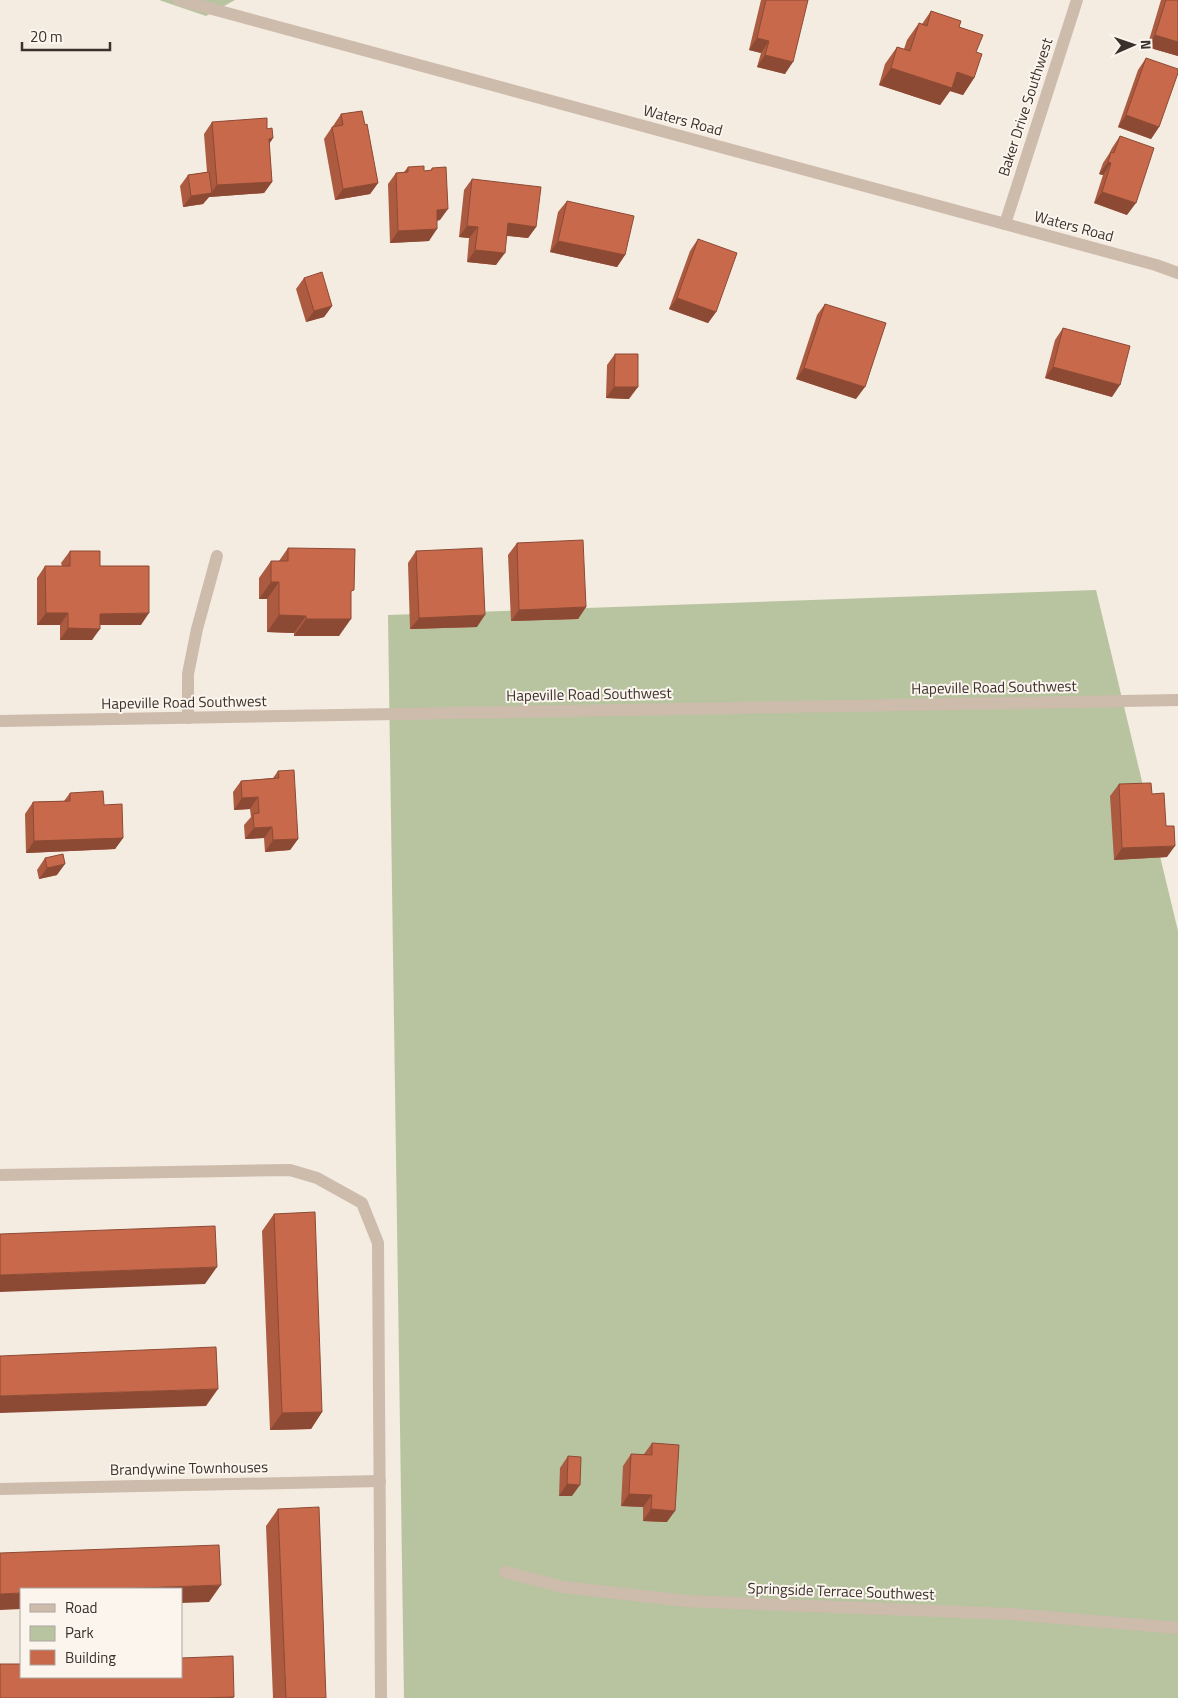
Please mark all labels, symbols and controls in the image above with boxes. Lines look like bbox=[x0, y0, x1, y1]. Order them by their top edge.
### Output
scale bar bbox=[22, 20, 110, 52]
north arrow bbox=[1108, 20, 1158, 70]
text: 20 m bbox=[30, 25, 63, 48]
street label: Baker Drive Southwest bbox=[992, 34, 1058, 179]
text: N bbox=[1136, 39, 1157, 50]
street label: Waters Road bbox=[641, 98, 725, 142]
street label: Waters Road bbox=[1032, 204, 1116, 248]
street label: Hapeville Road Southwest bbox=[911, 674, 1078, 700]
street label: Hapeville Road Southwest bbox=[506, 681, 673, 707]
street label: Hapeville Road Southwest bbox=[101, 689, 268, 715]
street label: Brandywine Townhouses bbox=[110, 1455, 268, 1481]
street label: Springside Terrace Southwest bbox=[747, 1576, 936, 1606]
legend bbox=[20, 1588, 182, 1678]
text: Road bbox=[65, 1596, 97, 1619]
text: Park bbox=[65, 1621, 94, 1644]
text: Building bbox=[65, 1646, 116, 1669]

